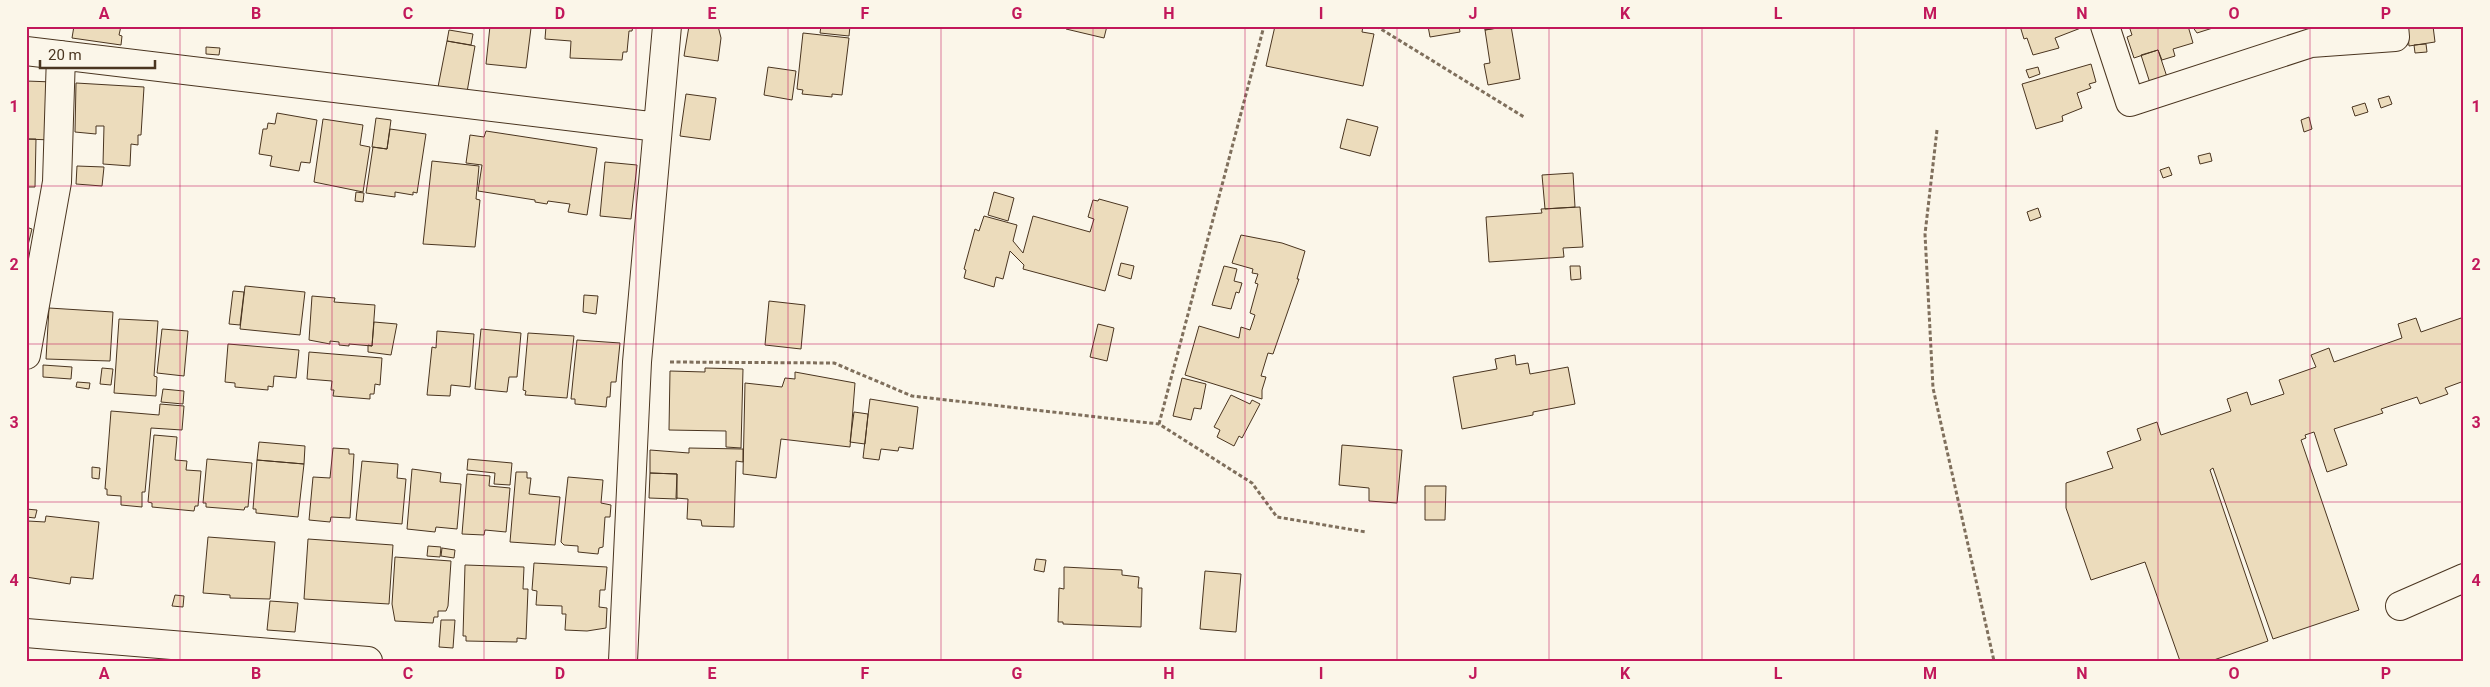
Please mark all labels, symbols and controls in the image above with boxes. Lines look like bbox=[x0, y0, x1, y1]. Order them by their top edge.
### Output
text: A bbox=[99, 4, 110, 23]
text: B bbox=[251, 4, 261, 23]
text: C bbox=[403, 4, 413, 23]
text: D bbox=[555, 4, 565, 23]
text: E bbox=[708, 4, 717, 23]
text: F bbox=[861, 4, 870, 23]
text: G bbox=[1012, 4, 1023, 23]
text: H bbox=[1163, 4, 1175, 23]
text: I bbox=[1319, 4, 1323, 23]
text: J bbox=[1469, 4, 1477, 23]
text: K bbox=[1620, 4, 1631, 23]
text: L bbox=[1774, 4, 1783, 23]
text: M bbox=[1923, 4, 1937, 23]
text: N bbox=[2076, 4, 2088, 23]
text: O bbox=[2228, 4, 2240, 23]
text: P bbox=[2381, 4, 2391, 23]
scale bar bbox=[40, 38, 155, 70]
text: 20 m bbox=[48, 46, 82, 64]
text: 1 bbox=[9, 97, 19, 116]
text: 1 bbox=[2471, 97, 2481, 116]
text: 2 bbox=[9, 255, 19, 274]
text: 2 bbox=[2471, 255, 2481, 274]
text: 3 bbox=[9, 413, 19, 432]
text: 3 bbox=[2471, 413, 2481, 432]
text: 4 bbox=[9, 571, 19, 590]
text: 4 bbox=[2471, 571, 2481, 590]
text: A bbox=[99, 664, 110, 683]
text: B bbox=[251, 664, 261, 683]
text: C bbox=[403, 664, 413, 683]
text: D bbox=[555, 664, 565, 683]
text: E bbox=[708, 664, 717, 683]
text: F bbox=[861, 664, 870, 683]
text: G bbox=[1012, 664, 1023, 683]
text: H bbox=[1163, 664, 1175, 683]
text: I bbox=[1319, 664, 1323, 683]
text: J bbox=[1469, 664, 1477, 683]
text: K bbox=[1620, 664, 1631, 683]
text: L bbox=[1774, 664, 1783, 683]
text: M bbox=[1923, 664, 1937, 683]
text: N bbox=[2076, 664, 2088, 683]
text: O bbox=[2228, 664, 2240, 683]
text: P bbox=[2381, 664, 2391, 683]

